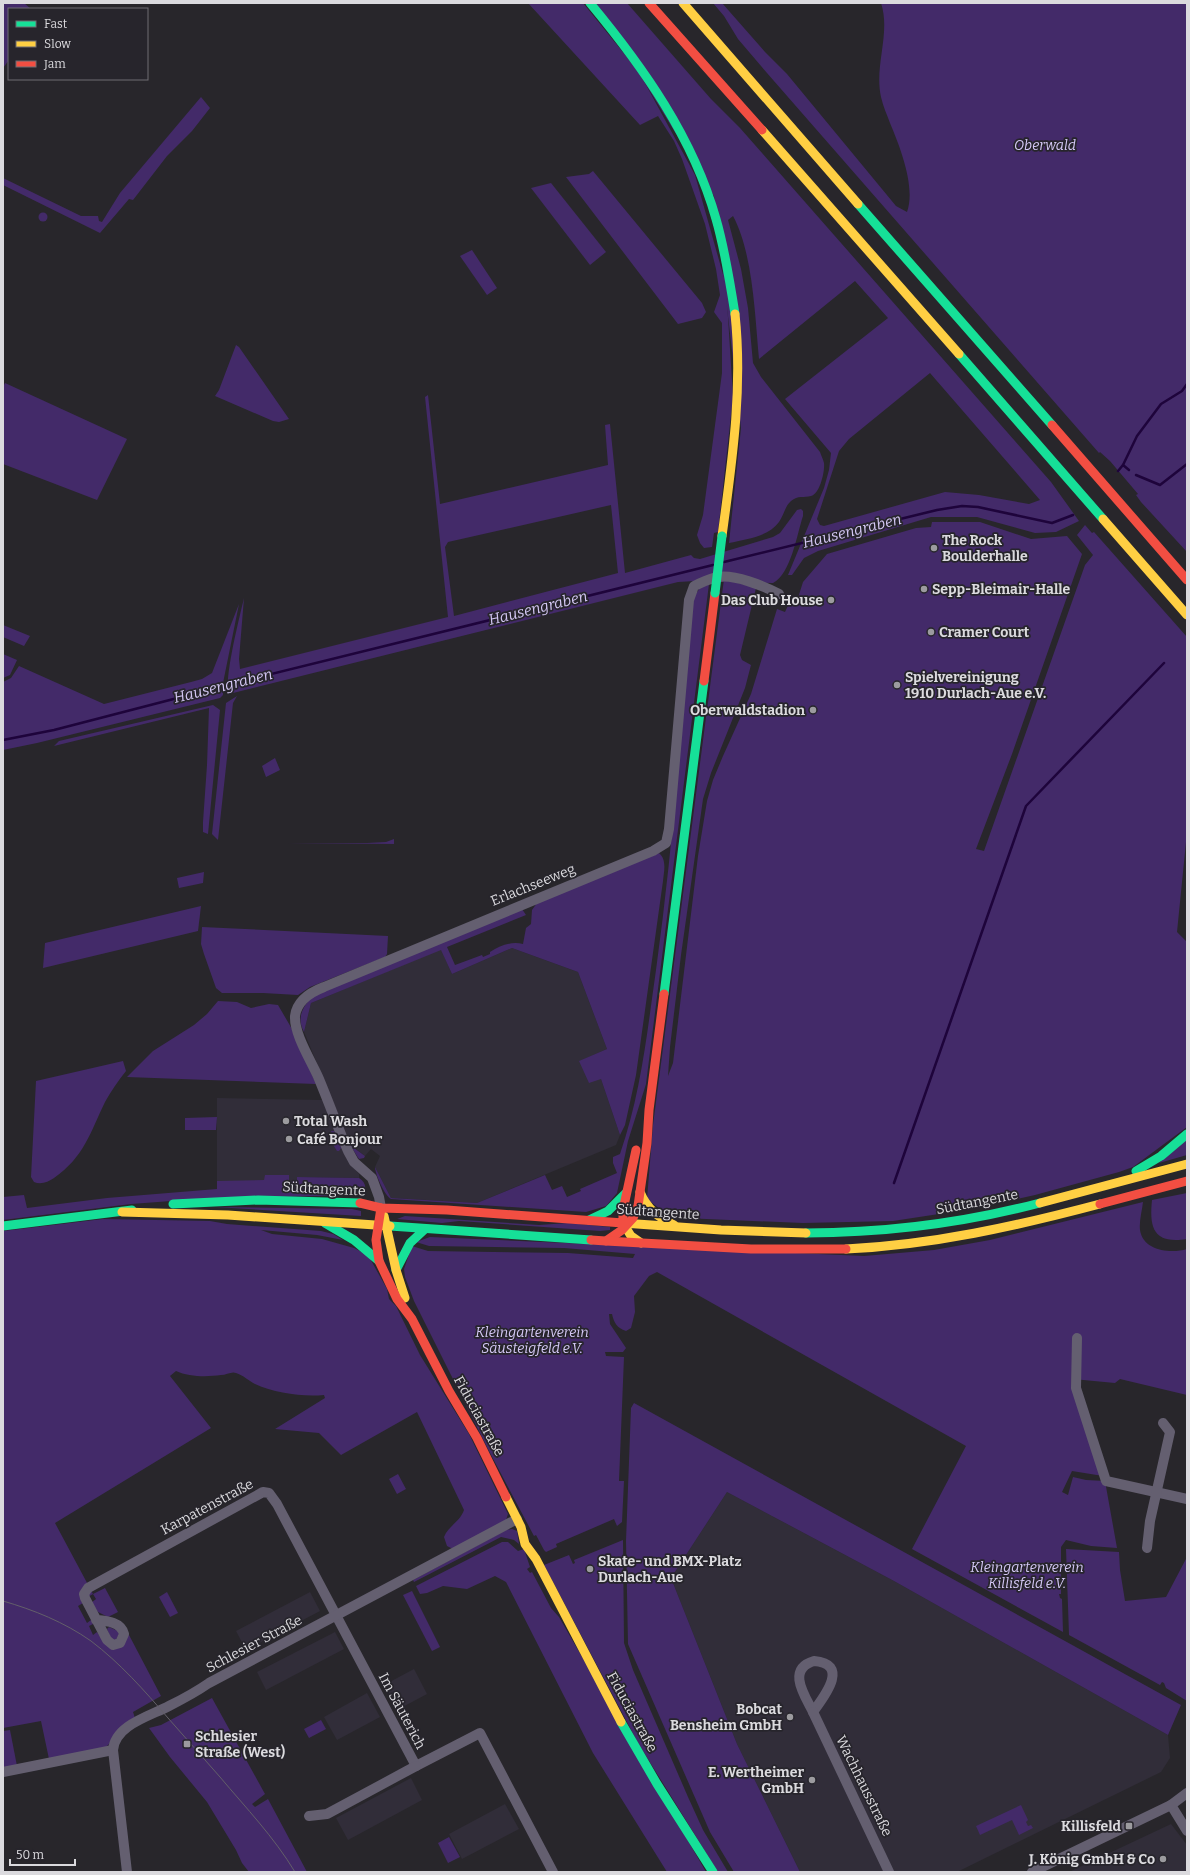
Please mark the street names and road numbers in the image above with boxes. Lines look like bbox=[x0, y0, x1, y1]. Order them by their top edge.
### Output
street label: Erlachseeweg bbox=[488, 860, 578, 910]
street label: Südtangente bbox=[282, 1178, 366, 1200]
street label: Südtangente bbox=[934, 1186, 1020, 1218]
street label: Südtangente bbox=[616, 1201, 700, 1223]
street label: Fiduciastraße bbox=[450, 1373, 508, 1459]
street label: Karpatenstraße bbox=[158, 1476, 256, 1538]
street label: Schlesier Straße bbox=[203, 1612, 305, 1676]
street label: Fiduciastraße bbox=[603, 1669, 661, 1755]
street label: Im Säuterich bbox=[375, 1670, 429, 1752]
street label: Wachhausstraße bbox=[832, 1733, 896, 1839]

